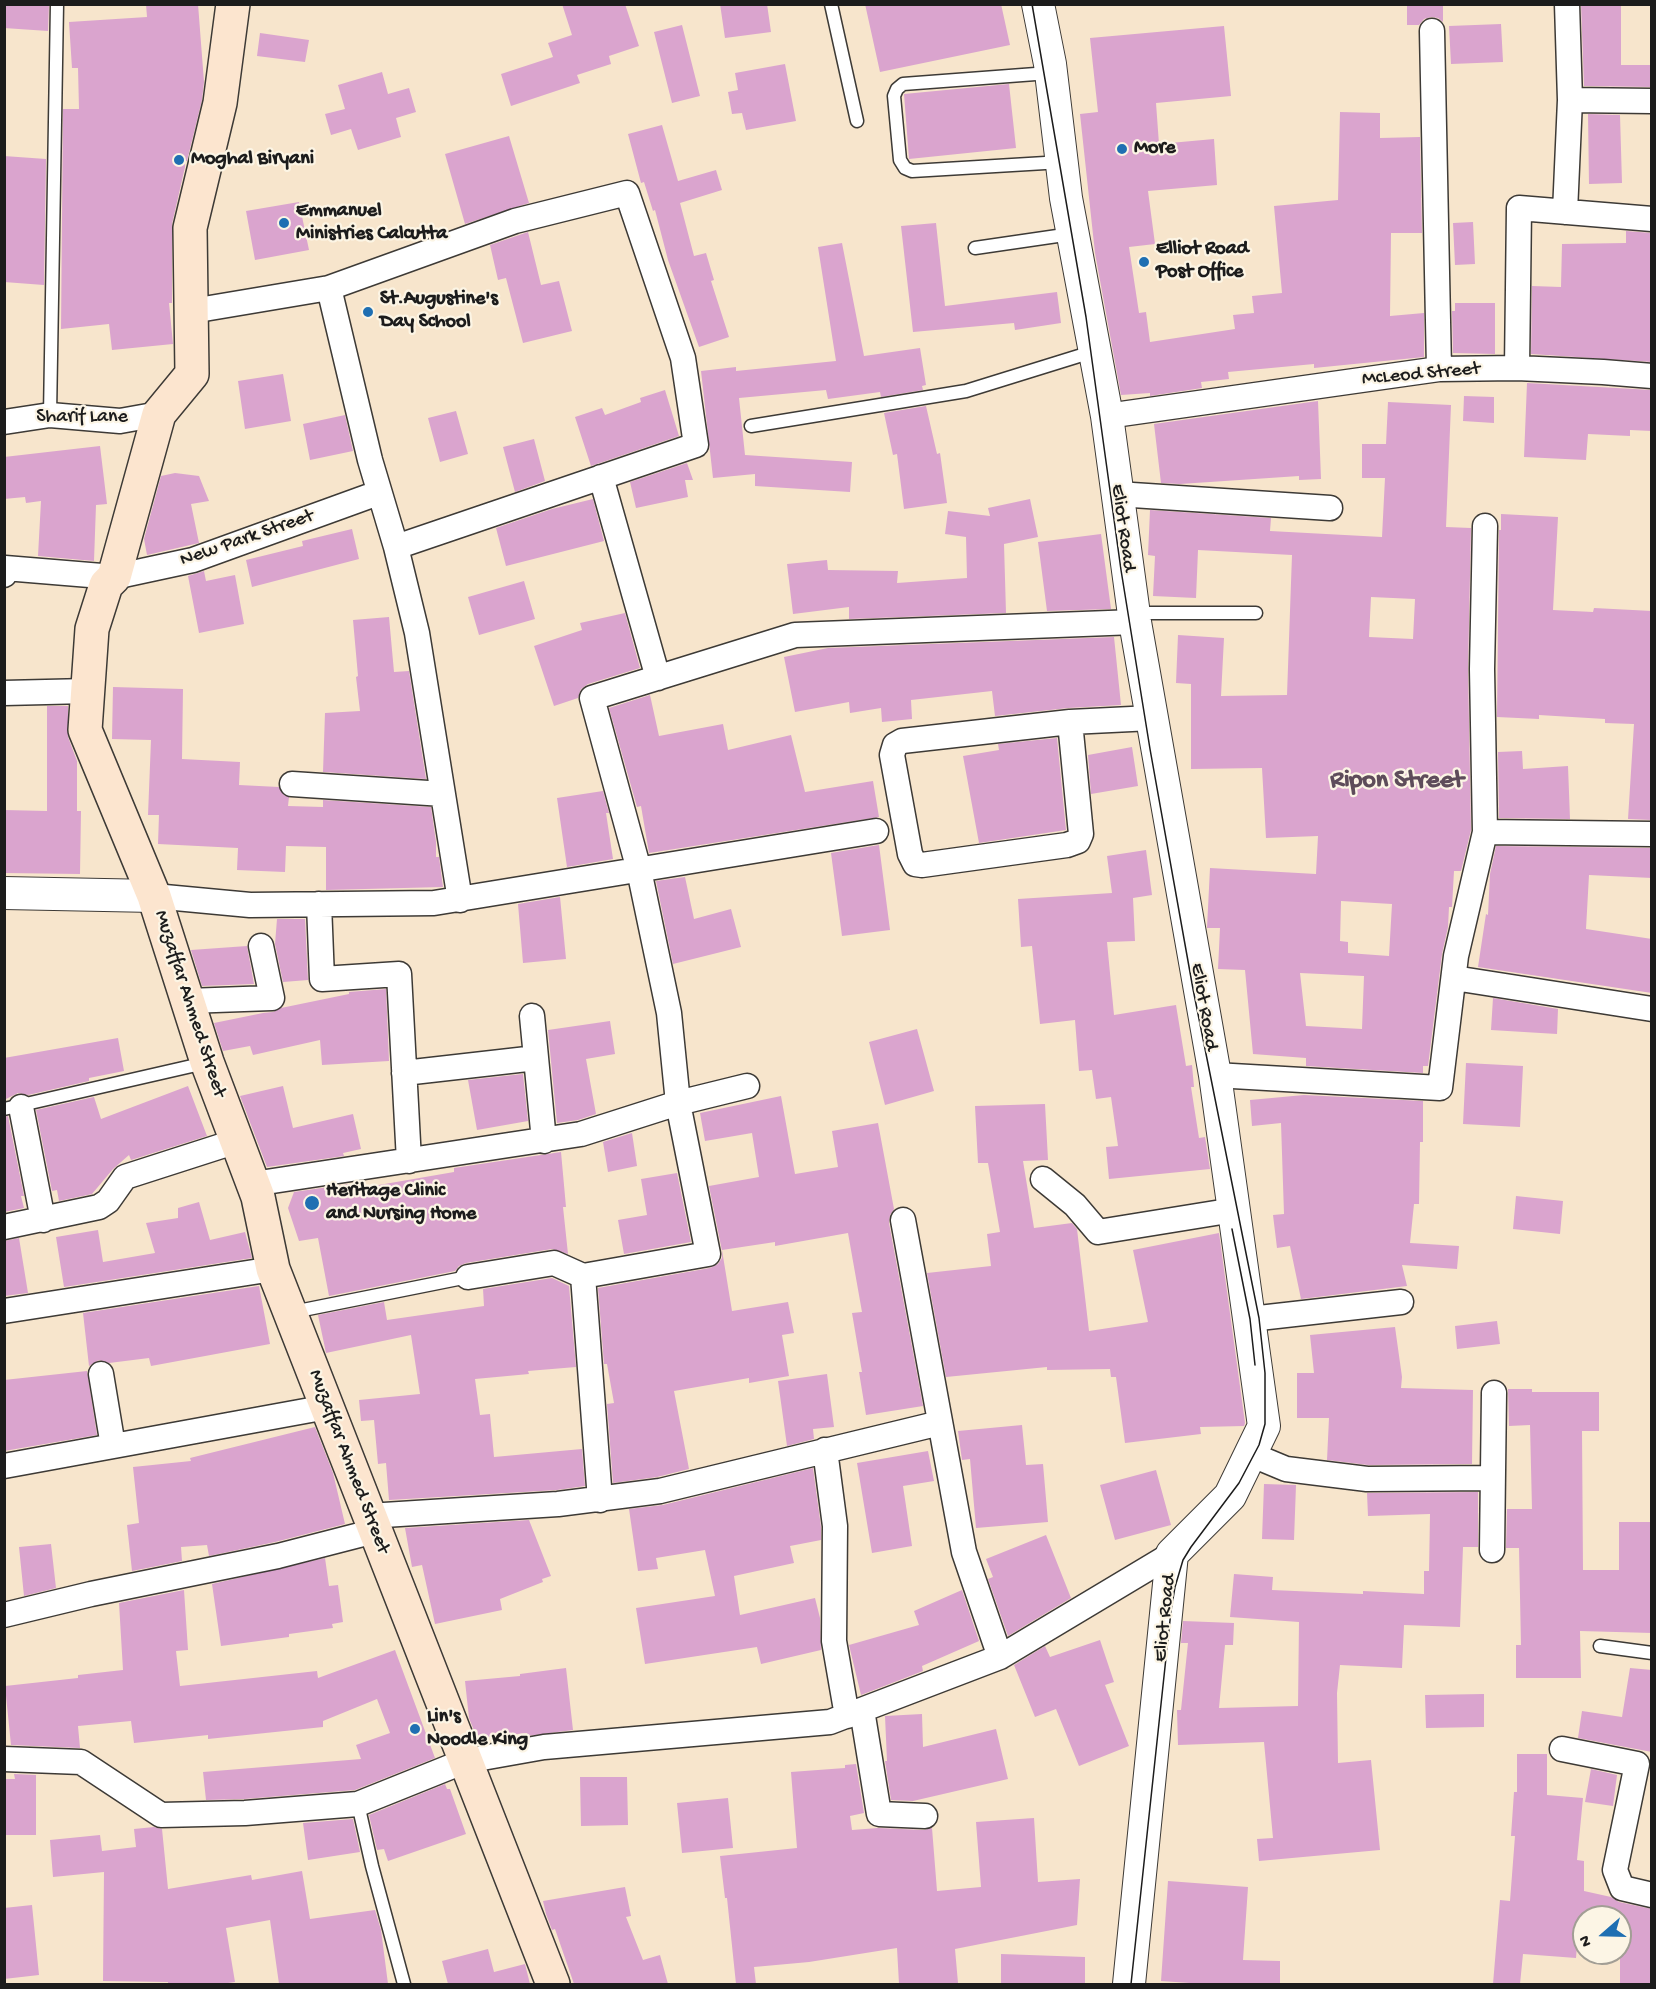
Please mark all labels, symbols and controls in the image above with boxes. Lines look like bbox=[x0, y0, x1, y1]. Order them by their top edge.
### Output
place label: More bbox=[1134, 137, 1176, 161]
marker: More bbox=[1115, 142, 1129, 156]
place label: Moghal Biryani bbox=[191, 148, 314, 172]
marker: Moghal Biryani bbox=[172, 153, 186, 167]
place label: Emmanuel Ministries Calcutta bbox=[296, 200, 447, 247]
marker: Emmanuel Ministries Calcutta bbox=[277, 216, 291, 230]
place label: Elliot Road Post Office bbox=[1156, 238, 1249, 285]
marker: Elliot Road Post Office bbox=[1137, 255, 1151, 269]
place label: St.Augustine's Day School bbox=[380, 288, 498, 335]
marker: St.Augustine's Day School bbox=[361, 305, 375, 319]
street label: McLeod Street bbox=[1361, 358, 1481, 392]
street label: Sharif Lane bbox=[36, 406, 128, 430]
street label: Eliot Road bbox=[1104, 483, 1140, 573]
street label: New Park Street bbox=[177, 505, 317, 573]
district label: Ripon Street bbox=[1330, 766, 1464, 798]
street label: Muzaffar Ahmed Street bbox=[147, 907, 231, 1101]
street label: Eliot Road bbox=[1184, 962, 1222, 1052]
place label: Heritage Clinic and Nursing Home bbox=[326, 1180, 476, 1227]
marker: Heritage Clinic and Nursing Home bbox=[303, 1194, 321, 1212]
street label: Muzaffar Ahmed Street bbox=[302, 1367, 394, 1557]
street label: Eliot Road bbox=[1149, 1573, 1183, 1663]
place label: Lin's Noodle King bbox=[427, 1706, 528, 1753]
marker: Lin's Noodle King bbox=[408, 1722, 422, 1736]
north arrow bbox=[1572, 1905, 1632, 1965]
text: N bbox=[1576, 1932, 1597, 1949]

